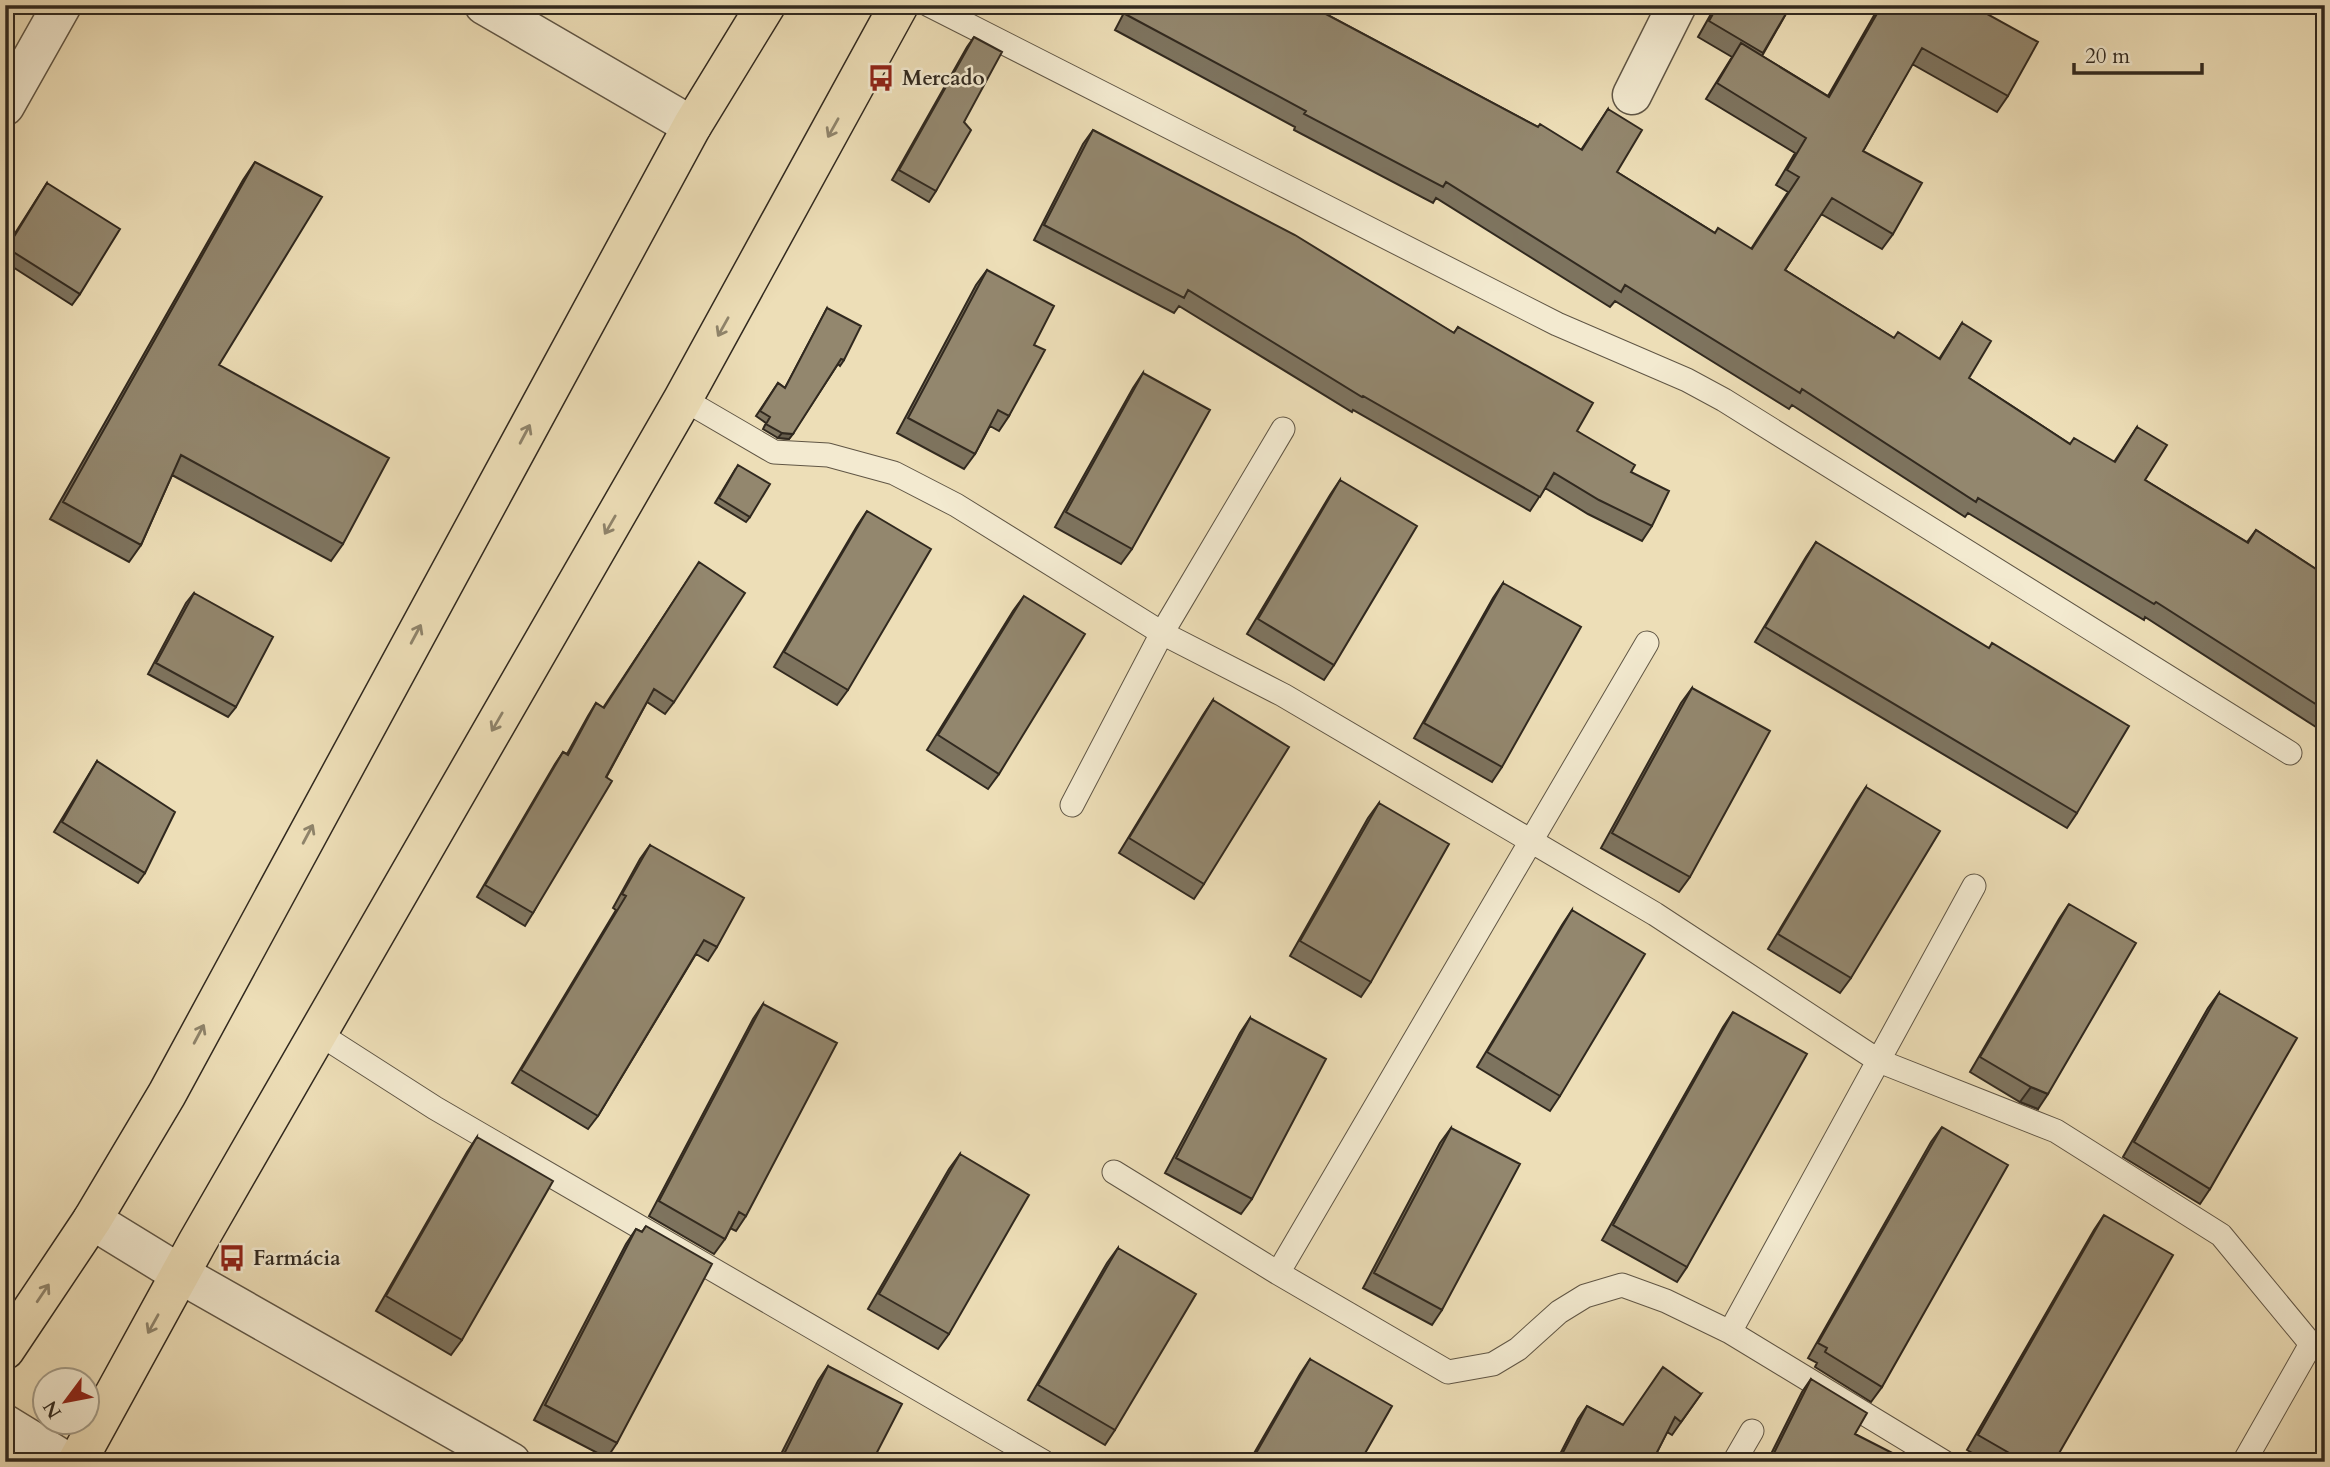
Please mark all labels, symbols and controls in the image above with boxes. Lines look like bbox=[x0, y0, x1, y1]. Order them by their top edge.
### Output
scale bar bbox=[2074, 32, 2202, 76]
text: 20 m bbox=[2085, 42, 2130, 71]
bus stop icon: Mercado bbox=[866, 63, 896, 93]
place label: Mercado bbox=[902, 64, 985, 93]
one-way arrow bbox=[826, 118, 840, 138]
one-way arrow bbox=[716, 317, 730, 337]
one-way arrow bbox=[519, 424, 532, 445]
one-way arrow bbox=[603, 514, 616, 535]
one-way arrow bbox=[410, 624, 424, 645]
one-way arrow bbox=[490, 712, 504, 732]
one-way arrow bbox=[302, 824, 315, 845]
one-way arrow bbox=[193, 1024, 207, 1045]
bus stop icon: Farmácia bbox=[217, 1243, 247, 1273]
place label: Farmácia bbox=[253, 1244, 341, 1273]
one-way arrow bbox=[36, 1284, 50, 1304]
one-way arrow bbox=[145, 1313, 159, 1334]
north arrow bbox=[32, 1366, 102, 1436]
text: N bbox=[37, 1395, 68, 1423]

